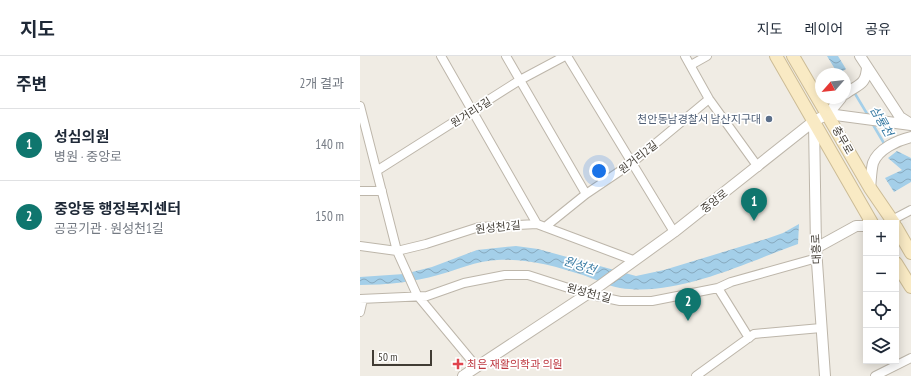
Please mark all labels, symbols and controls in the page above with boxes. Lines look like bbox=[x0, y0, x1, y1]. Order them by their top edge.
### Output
text: 지도 bbox=[20, 17, 55, 41]
text: 지도 bbox=[757, 20, 783, 38]
text: 레이어 bbox=[805, 20, 843, 38]
text: 공유 bbox=[865, 20, 891, 38]
north arrow bbox=[815, 68, 851, 104]
text: 주변 bbox=[16, 73, 47, 95]
text: 2개 결과 bbox=[300, 75, 344, 92]
street label: 원거리3길 bbox=[448, 94, 494, 130]
water label: 삼룡천 bbox=[867, 103, 898, 141]
place label: 천안동남경찰서 남산지구대 bbox=[637, 112, 761, 126]
marker: 천안동남경찰서 남산지구대 bbox=[764, 114, 774, 124]
street label: 충무로 bbox=[829, 123, 857, 157]
text: 성심의원 bbox=[54, 127, 109, 146]
text: 1 bbox=[26, 136, 32, 153]
text: 140 m bbox=[315, 136, 344, 153]
street label: 원거리2길 bbox=[616, 137, 660, 177]
text: 병원 · 중앙로 bbox=[54, 148, 122, 165]
your location bbox=[589, 161, 609, 181]
street label: 중앙로 bbox=[698, 186, 730, 216]
pin: 1 bbox=[741, 188, 767, 221]
text: 중앙동 행정복지센터 bbox=[54, 199, 181, 218]
text: 2 bbox=[26, 208, 32, 225]
text: 150 m bbox=[315, 208, 344, 225]
street label: 원성천2길 bbox=[475, 218, 521, 236]
text: 공공기관 · 원성천1길 bbox=[54, 220, 164, 237]
map controls bbox=[863, 220, 899, 364]
button: + bbox=[863, 220, 899, 256]
street label: 대흥로 bbox=[808, 233, 824, 265]
water label: 원성천 bbox=[562, 253, 600, 278]
button: − bbox=[863, 256, 899, 292]
street label: 원성천1길 bbox=[565, 280, 613, 306]
pin: 2 bbox=[675, 288, 701, 321]
button: locate bbox=[863, 292, 899, 328]
button: layers bbox=[863, 328, 899, 364]
scale bar bbox=[372, 348, 432, 367]
text: 50 m bbox=[378, 350, 397, 364]
place label: 최은 재활의학과 의원 bbox=[467, 357, 563, 371]
marker: 최은 재활의학과 의원 bbox=[452, 358, 464, 370]

